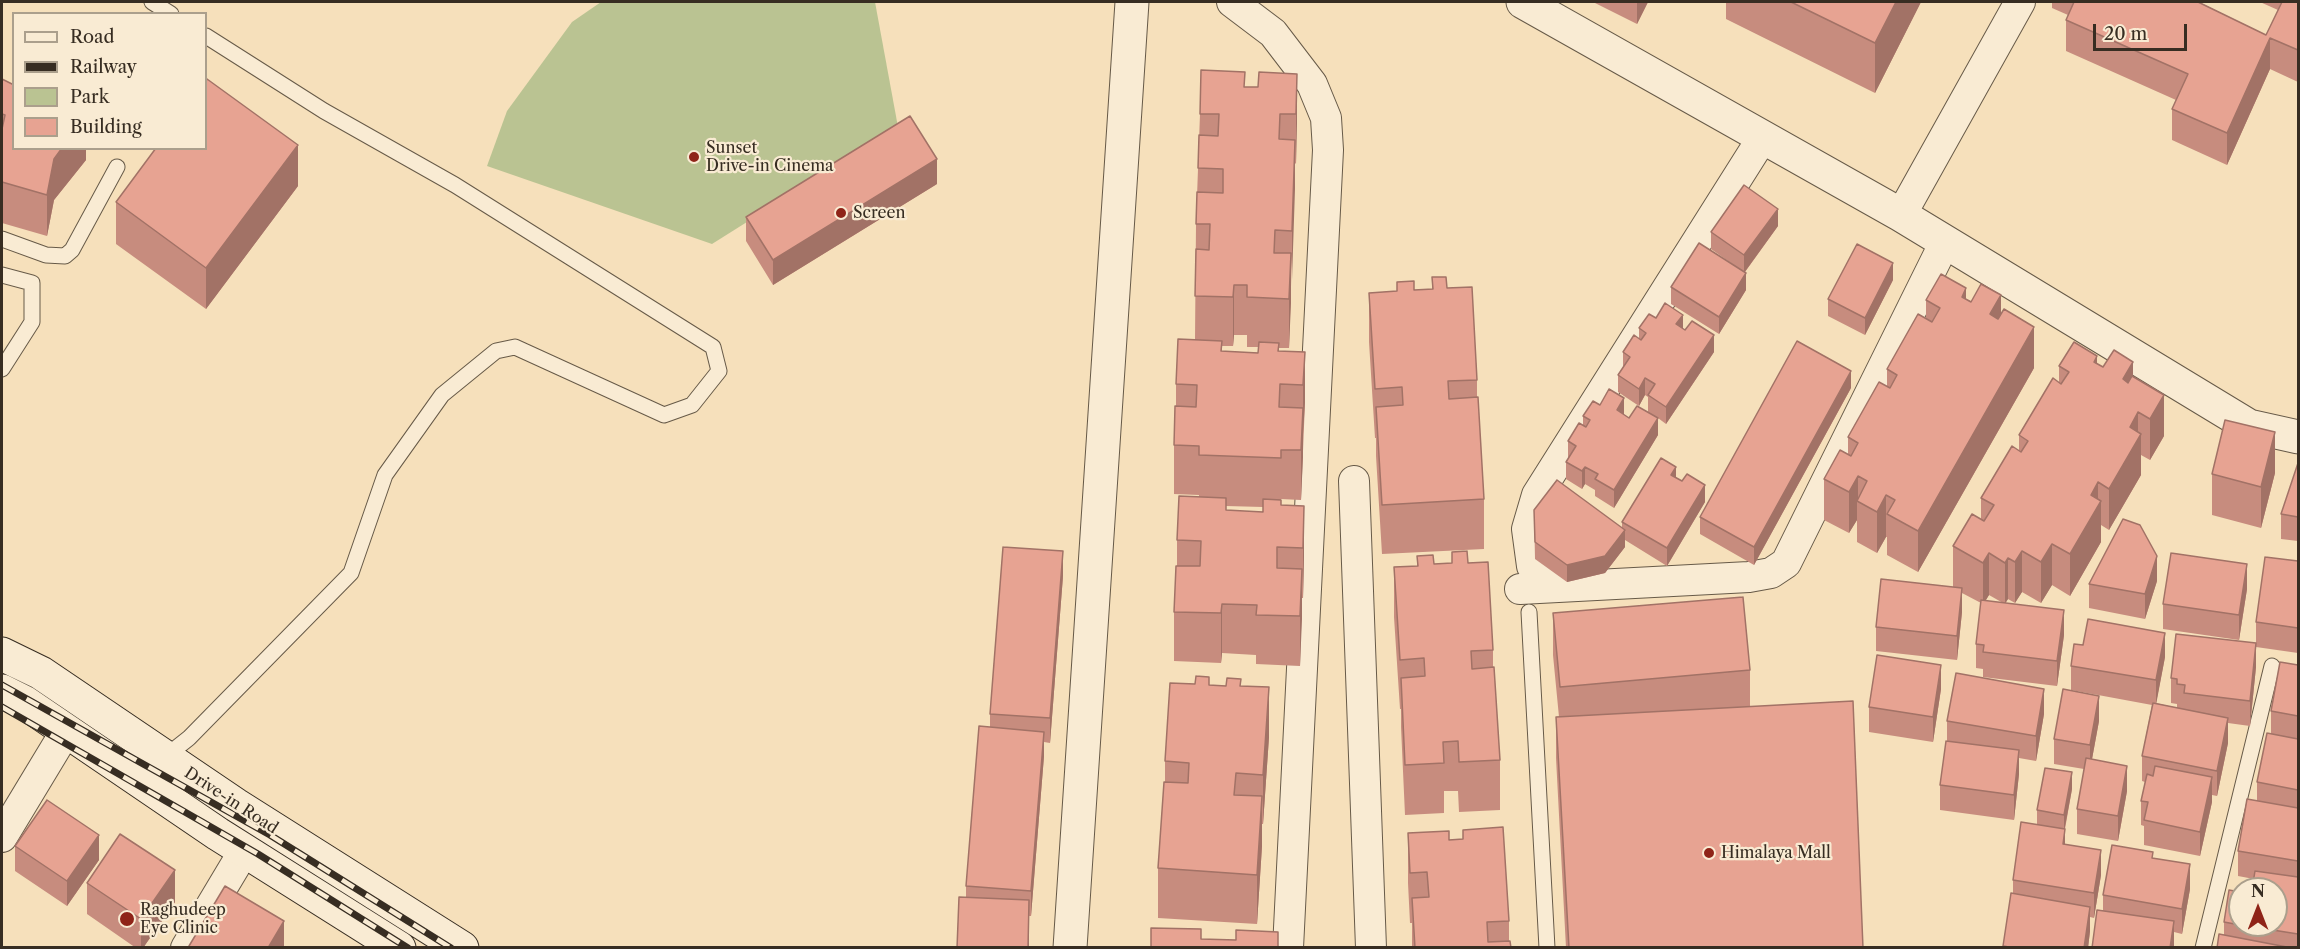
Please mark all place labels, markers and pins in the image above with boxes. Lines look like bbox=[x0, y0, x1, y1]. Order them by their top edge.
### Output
place label: Sunset Drive-in Cinema bbox=[706, 138, 834, 176]
marker: Sunset Drive-in Cinema bbox=[687, 150, 701, 164]
place label: Screen bbox=[853, 203, 905, 223]
marker: Screen bbox=[834, 206, 848, 220]
place label: Himalaya Mall bbox=[1721, 843, 1831, 863]
marker: Himalaya Mall bbox=[1702, 846, 1716, 860]
place label: Raghudeep Eye Clinic bbox=[140, 900, 226, 938]
marker: Raghudeep Eye Clinic bbox=[118, 910, 136, 928]

